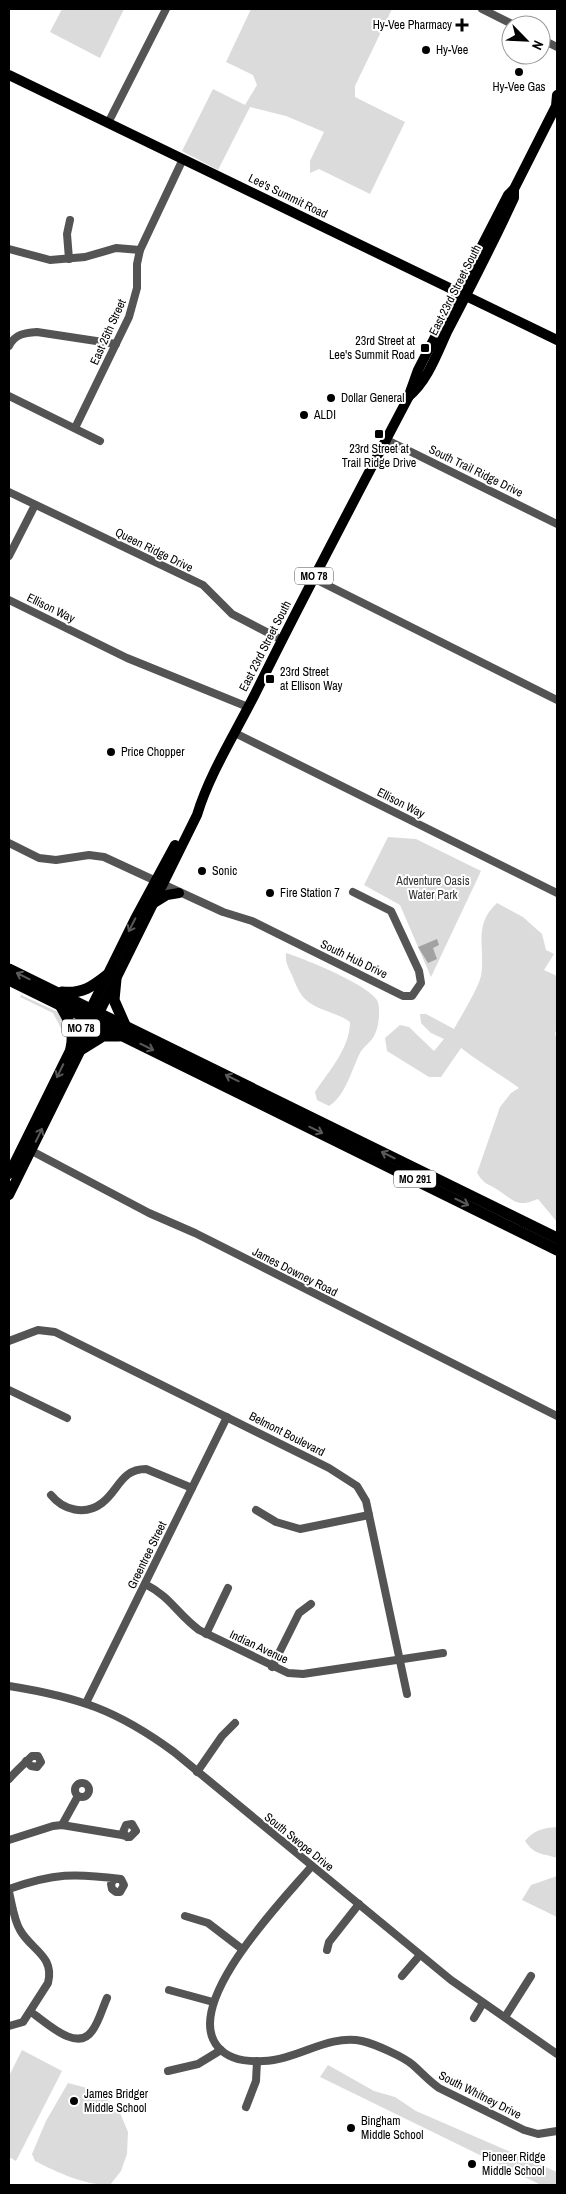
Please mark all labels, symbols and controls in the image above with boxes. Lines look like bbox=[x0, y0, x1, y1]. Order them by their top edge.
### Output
north arrow bbox=[501, 15, 551, 65]
place label: Hy-Vee Pharmacy bbox=[373, 17, 452, 33]
marker: Hy-Vee Pharmacy bbox=[456, 19, 468, 31]
text: N bbox=[528, 38, 548, 53]
place label: Hy-Vee bbox=[436, 42, 468, 58]
marker: Hy-Vee bbox=[420, 44, 432, 56]
marker: Hy-Vee Gas bbox=[513, 66, 525, 78]
place label: Hy-Vee Gas bbox=[492, 79, 546, 95]
street label: Lee's Summit Road bbox=[246, 170, 330, 222]
street label: East 23rd Street South bbox=[425, 242, 485, 338]
street label: East 25th Street bbox=[86, 296, 130, 367]
place label: 23rd Street at Lee's Summit Road bbox=[329, 333, 415, 363]
marker: 23rd Street at Lee's Summit Road bbox=[419, 342, 431, 354]
place label: Dollar General bbox=[341, 390, 404, 406]
marker: Dollar General bbox=[325, 392, 337, 404]
place label: ALDI bbox=[313, 407, 336, 423]
marker: ALDI bbox=[298, 409, 310, 421]
marker: 23rd Street at Trail Ridge Drive bbox=[373, 428, 385, 440]
place label: 23rd Street at Trail Ridge Drive bbox=[342, 441, 416, 471]
street label: South Trail Ridge Drive bbox=[426, 441, 526, 501]
street label: Queen Ridge Drive bbox=[112, 524, 196, 576]
road number: MO 78 bbox=[295, 568, 333, 584]
street label: Ellison Way bbox=[24, 590, 78, 627]
street label: East 23rd Street South bbox=[235, 598, 295, 694]
place label: 23rd Street at Ellison Way bbox=[280, 664, 343, 694]
marker: 23rd Street at Ellison Way bbox=[264, 673, 276, 685]
place label: Price Chopper bbox=[121, 744, 185, 760]
marker: Price Chopper bbox=[105, 746, 117, 758]
street label: Ellison Way bbox=[374, 784, 428, 822]
place label: Sonic bbox=[212, 863, 237, 879]
marker: Sonic bbox=[196, 865, 208, 877]
park label: Adventure Oasis Water Park bbox=[395, 873, 470, 903]
place label: Fire Station 7 bbox=[280, 885, 340, 901]
marker: Fire Station 7 bbox=[264, 887, 276, 899]
one-way arrow bbox=[127, 917, 136, 932]
street label: South Hub Drive bbox=[318, 936, 390, 982]
one-way arrow bbox=[16, 971, 31, 980]
road number: MO 78 bbox=[62, 1020, 100, 1036]
one-way arrow bbox=[139, 1043, 154, 1053]
one-way arrow bbox=[55, 1063, 64, 1078]
one-way arrow bbox=[225, 1073, 240, 1082]
one-way arrow bbox=[309, 1125, 324, 1135]
one-way arrow bbox=[35, 1127, 45, 1142]
one-way arrow bbox=[381, 1149, 396, 1159]
road number: MO 291 bbox=[394, 1170, 436, 1188]
one-way arrow bbox=[454, 1198, 469, 1207]
street label: James Downey Road bbox=[250, 1244, 340, 1300]
street label: Belmont Boulevard bbox=[246, 1408, 328, 1460]
street label: Greentree Street bbox=[124, 1518, 170, 1591]
street label: Indian Avenue bbox=[227, 1626, 291, 1668]
street label: South Swope Drive bbox=[261, 1809, 337, 1875]
street label: South Whitney Drive bbox=[436, 2067, 524, 2123]
place label: James Bridger Middle School bbox=[84, 2086, 149, 2116]
marker: James Bridger Middle School bbox=[68, 2095, 80, 2107]
place label: Bingham Middle School bbox=[361, 2113, 423, 2143]
marker: Bingham Middle School bbox=[345, 2122, 357, 2134]
place label: Pioneer Ridge Middle School bbox=[482, 2149, 545, 2179]
marker: Pioneer Ridge Middle School bbox=[466, 2158, 478, 2170]

